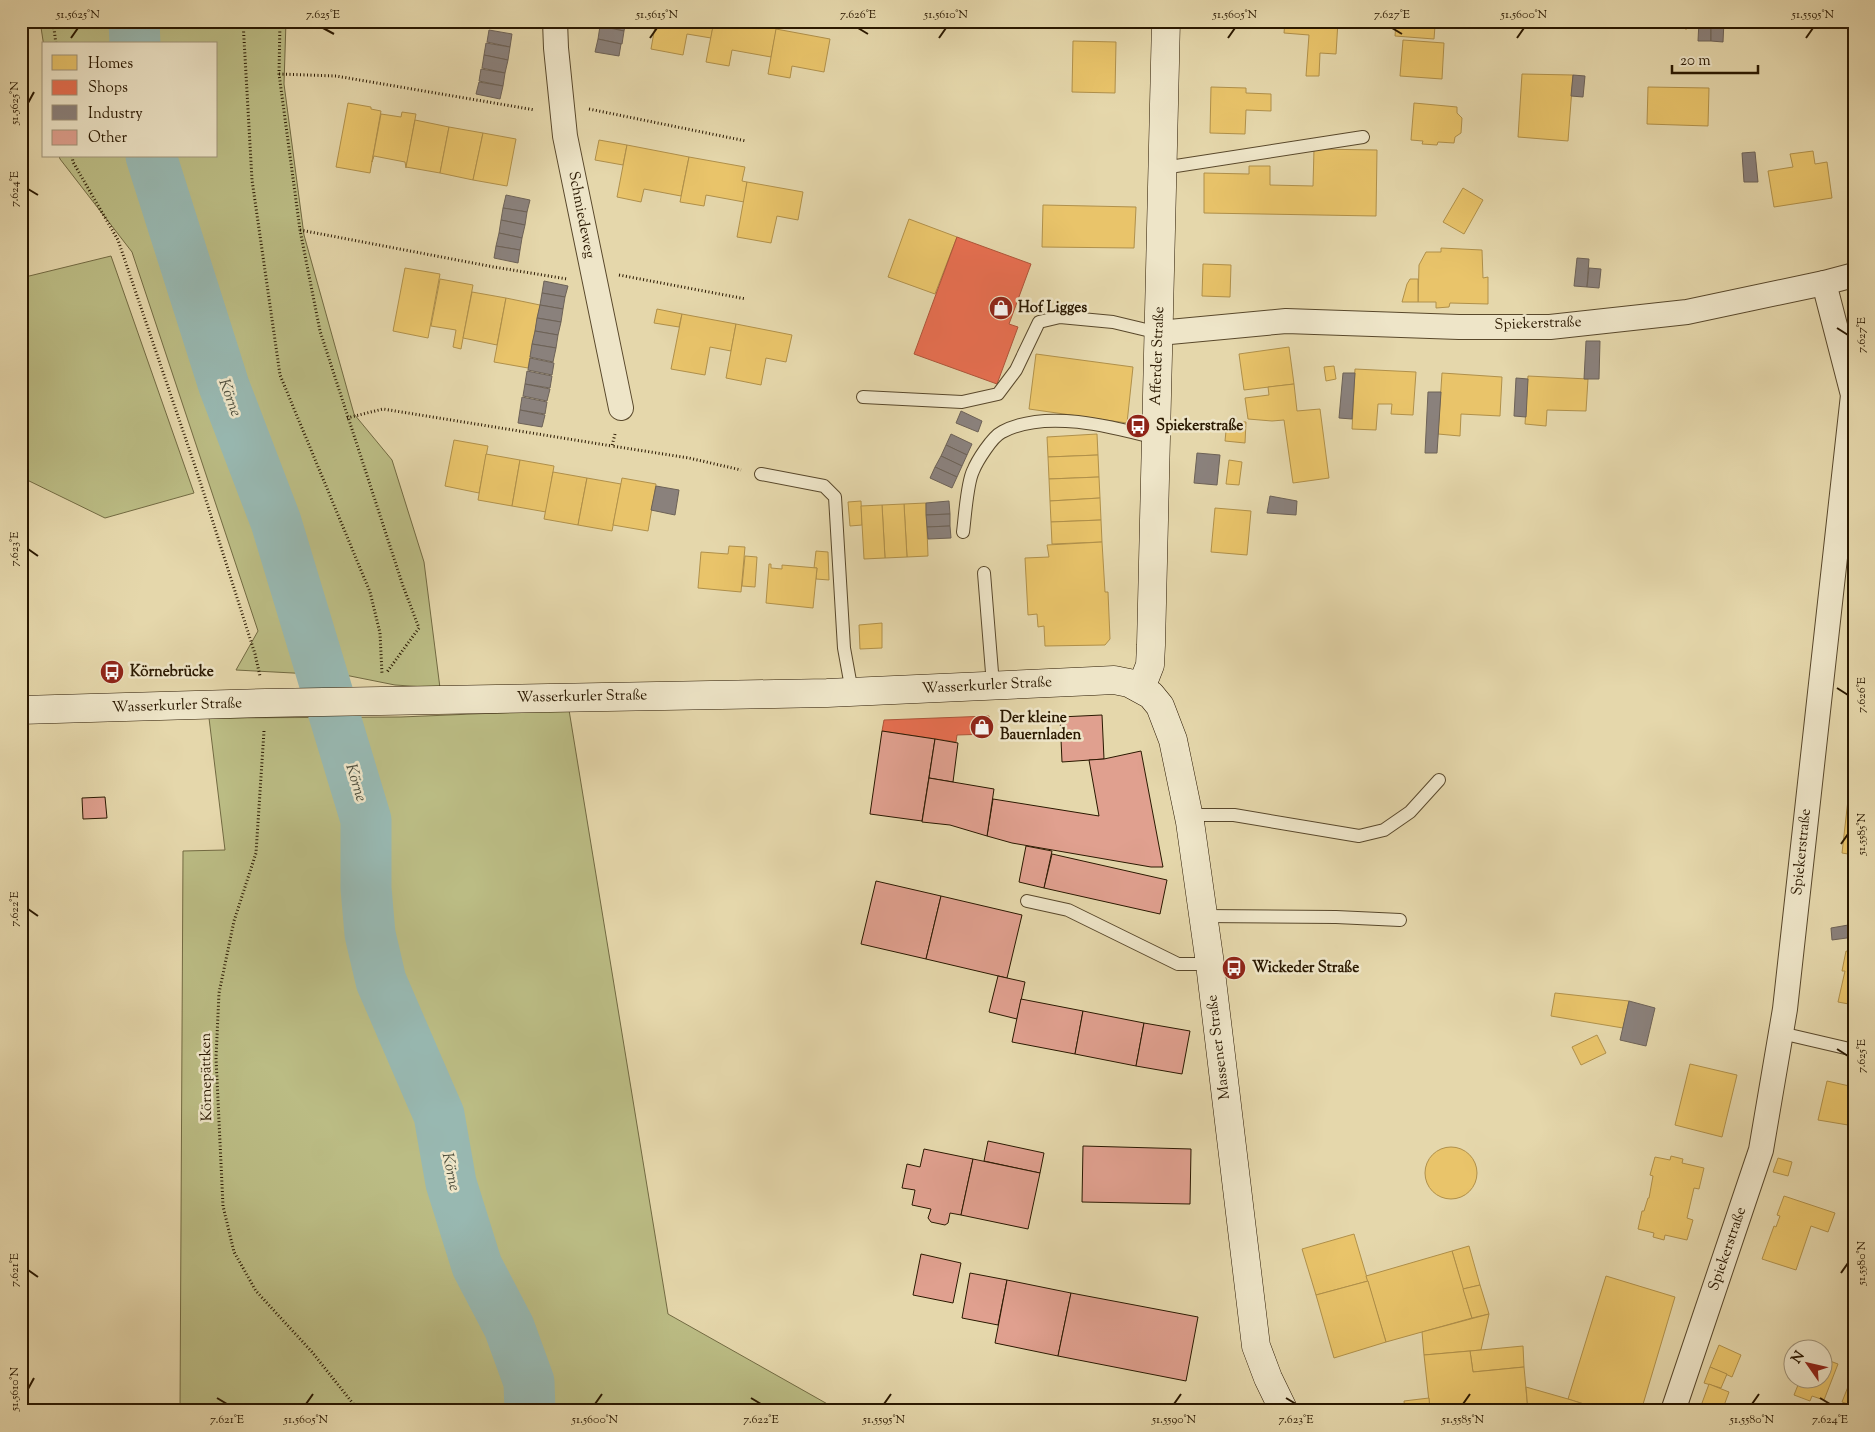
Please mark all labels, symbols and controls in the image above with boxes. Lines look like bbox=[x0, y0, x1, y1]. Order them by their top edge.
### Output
text: 51.5625°N bbox=[55, 6, 100, 24]
text: 7.625°E bbox=[306, 6, 341, 24]
text: 51.5615°N bbox=[635, 6, 678, 24]
text: 7.626°E bbox=[840, 6, 877, 24]
text: 51.5610°N bbox=[923, 6, 968, 24]
text: 51.5605°N bbox=[1212, 6, 1258, 24]
text: 7.627°E bbox=[1374, 6, 1411, 24]
text: 51.5600°N bbox=[1500, 6, 1548, 24]
text: 51.5595°N bbox=[1791, 6, 1835, 24]
legend bbox=[42, 42, 218, 158]
scale bar bbox=[1672, 42, 1759, 74]
text: 20 m bbox=[1680, 51, 1711, 72]
text: Homes bbox=[88, 54, 133, 75]
text: Shops bbox=[88, 78, 128, 99]
text: 51.5625°N bbox=[6, 81, 24, 126]
text: Industry bbox=[88, 104, 143, 125]
text: Other bbox=[88, 128, 128, 149]
text: 7.624°E bbox=[6, 170, 24, 207]
street label: Schmiedeweg bbox=[562, 170, 600, 260]
shop icon: Hof Ligges bbox=[988, 295, 1014, 321]
place label: Hof Ligges bbox=[1018, 298, 1087, 319]
street label: Afferder Straße bbox=[1146, 306, 1170, 406]
street label: Spiekerstraße bbox=[1494, 312, 1582, 336]
text: 7.627°E bbox=[1853, 316, 1871, 353]
water label: Körne bbox=[212, 376, 246, 420]
bus stop icon: Spiekerstraße bbox=[1125, 413, 1151, 439]
place label: Spiekerstraße bbox=[1156, 416, 1243, 437]
text: 7.623°E bbox=[6, 531, 24, 566]
bus stop icon: Körnebrücke bbox=[99, 659, 125, 685]
place label: Körnebrücke bbox=[130, 662, 214, 683]
street label: Wasserkurler Straße bbox=[921, 672, 1053, 700]
text: 7.626°E bbox=[1853, 676, 1871, 713]
street label: Wasserkurler Straße bbox=[517, 685, 647, 709]
street label: Wasserkurler Straße bbox=[111, 693, 243, 719]
place label: Der kleine Bauernladen bbox=[1000, 708, 1081, 746]
shop icon: Der kleine Bauernladen bbox=[969, 714, 995, 740]
water label: Körne bbox=[338, 761, 372, 805]
street label: Spiekerstraße bbox=[1787, 807, 1817, 897]
text: 51.5585°N bbox=[1853, 812, 1871, 856]
text: 7.622°E bbox=[6, 891, 24, 927]
bus stop icon: Wickeder Straße bbox=[1221, 955, 1247, 981]
place label: Wickeder Straße bbox=[1252, 958, 1359, 979]
street label: Massener Straße bbox=[1202, 993, 1236, 1101]
street label: Körnepättken bbox=[196, 1032, 218, 1122]
text: 7.625°E bbox=[1853, 1038, 1871, 1073]
water label: Körne bbox=[435, 1151, 465, 1193]
street label: Spiekerstraße bbox=[1704, 1204, 1752, 1294]
text: 51.5580°N bbox=[1853, 1240, 1871, 1286]
text: 7.621°E bbox=[6, 1252, 24, 1287]
north arrow bbox=[1782, 1340, 1832, 1390]
text: N bbox=[1787, 1348, 1810, 1368]
text: 51.5610°N bbox=[6, 1367, 24, 1412]
text: 7.621°E bbox=[210, 1411, 245, 1429]
text: 51.5605°N bbox=[283, 1411, 329, 1429]
text: 51.5600°N bbox=[571, 1411, 619, 1429]
text: 7.622°E bbox=[743, 1411, 779, 1429]
text: 51.5595°N bbox=[862, 1411, 906, 1429]
text: 51.5590°N bbox=[1151, 1411, 1196, 1429]
text: 7.623°E bbox=[1279, 1411, 1314, 1429]
text: 51.5585°N bbox=[1441, 1411, 1485, 1429]
text: 51.5580°N bbox=[1729, 1411, 1775, 1429]
text: 7.624°E bbox=[1812, 1411, 1849, 1429]

